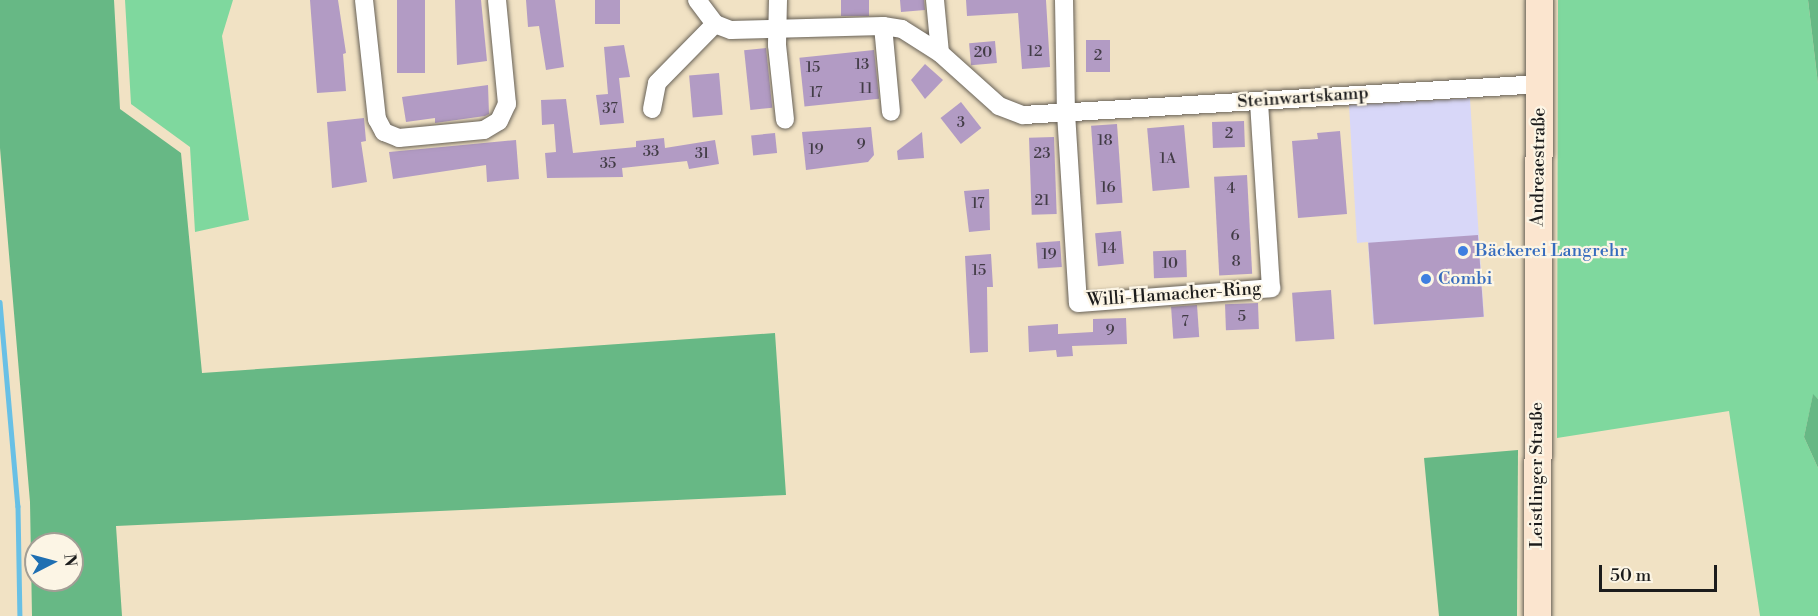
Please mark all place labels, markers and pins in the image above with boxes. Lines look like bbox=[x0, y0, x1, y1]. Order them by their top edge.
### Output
place label: Bäckerei Langrehr bbox=[1475, 240, 1627, 262]
marker: Bäckerei Langrehr bbox=[1456, 244, 1470, 258]
place label: Combi bbox=[1438, 268, 1492, 290]
marker: Combi bbox=[1419, 272, 1433, 286]

